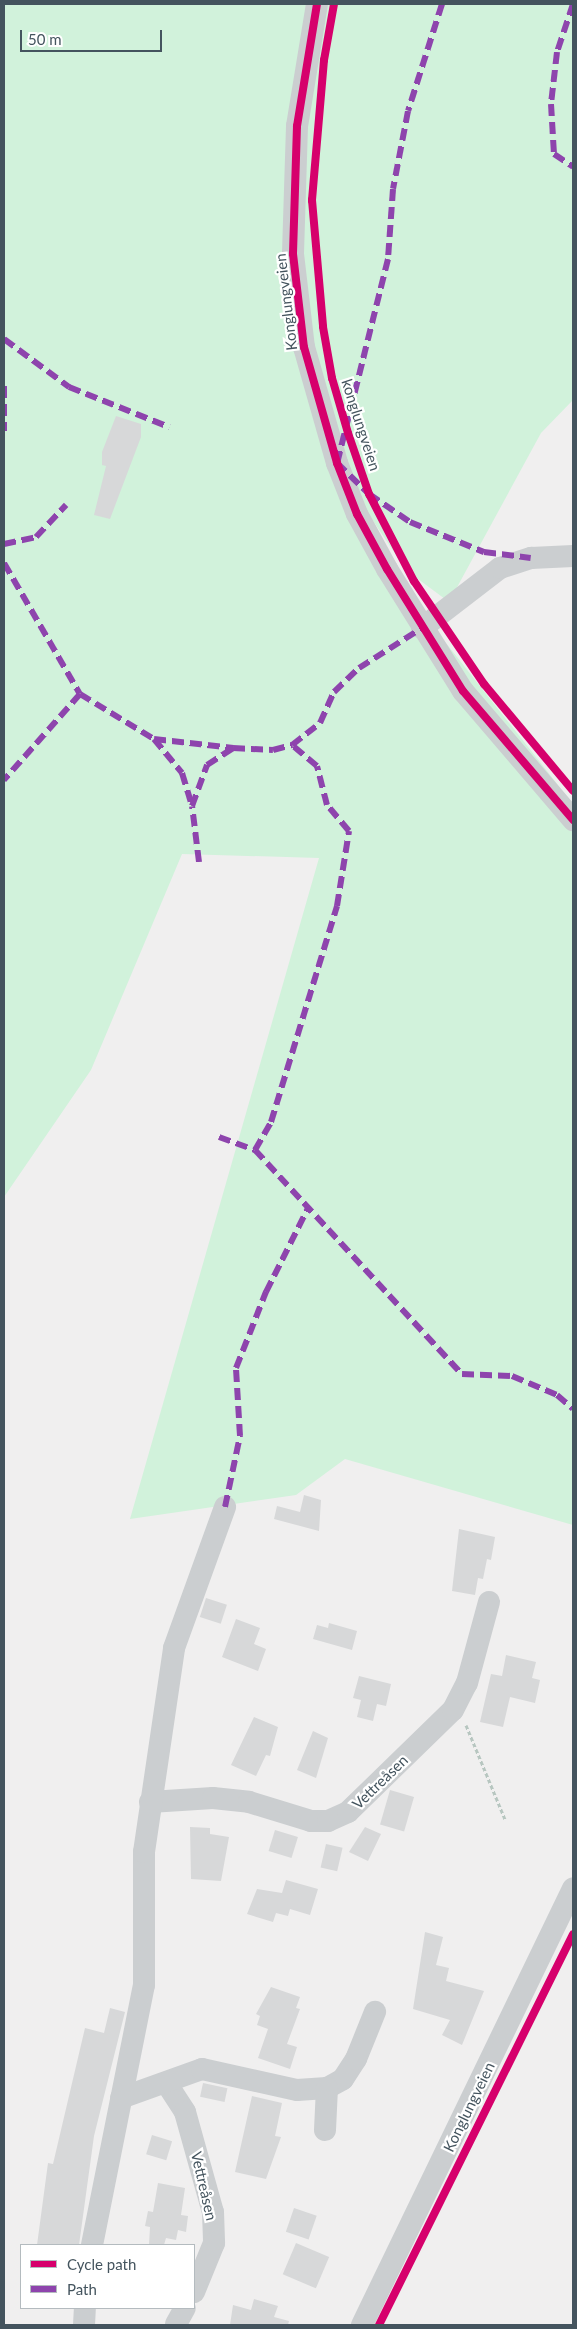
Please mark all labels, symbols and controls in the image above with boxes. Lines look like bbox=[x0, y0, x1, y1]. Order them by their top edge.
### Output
scale bar bbox=[22, 20, 165, 52]
text: 50 m bbox=[28, 30, 62, 48]
street label: Konglungveien bbox=[271, 253, 301, 351]
street label: konglungveien bbox=[338, 377, 384, 473]
street label: Vettreåsen bbox=[348, 1751, 412, 1813]
street label: Konglungveien bbox=[440, 2059, 498, 2155]
street label: Vettreåsen bbox=[187, 2150, 221, 2222]
legend bbox=[20, 2244, 195, 2309]
text: Cycle path bbox=[67, 2255, 136, 2273]
text: Path bbox=[67, 2280, 97, 2298]

